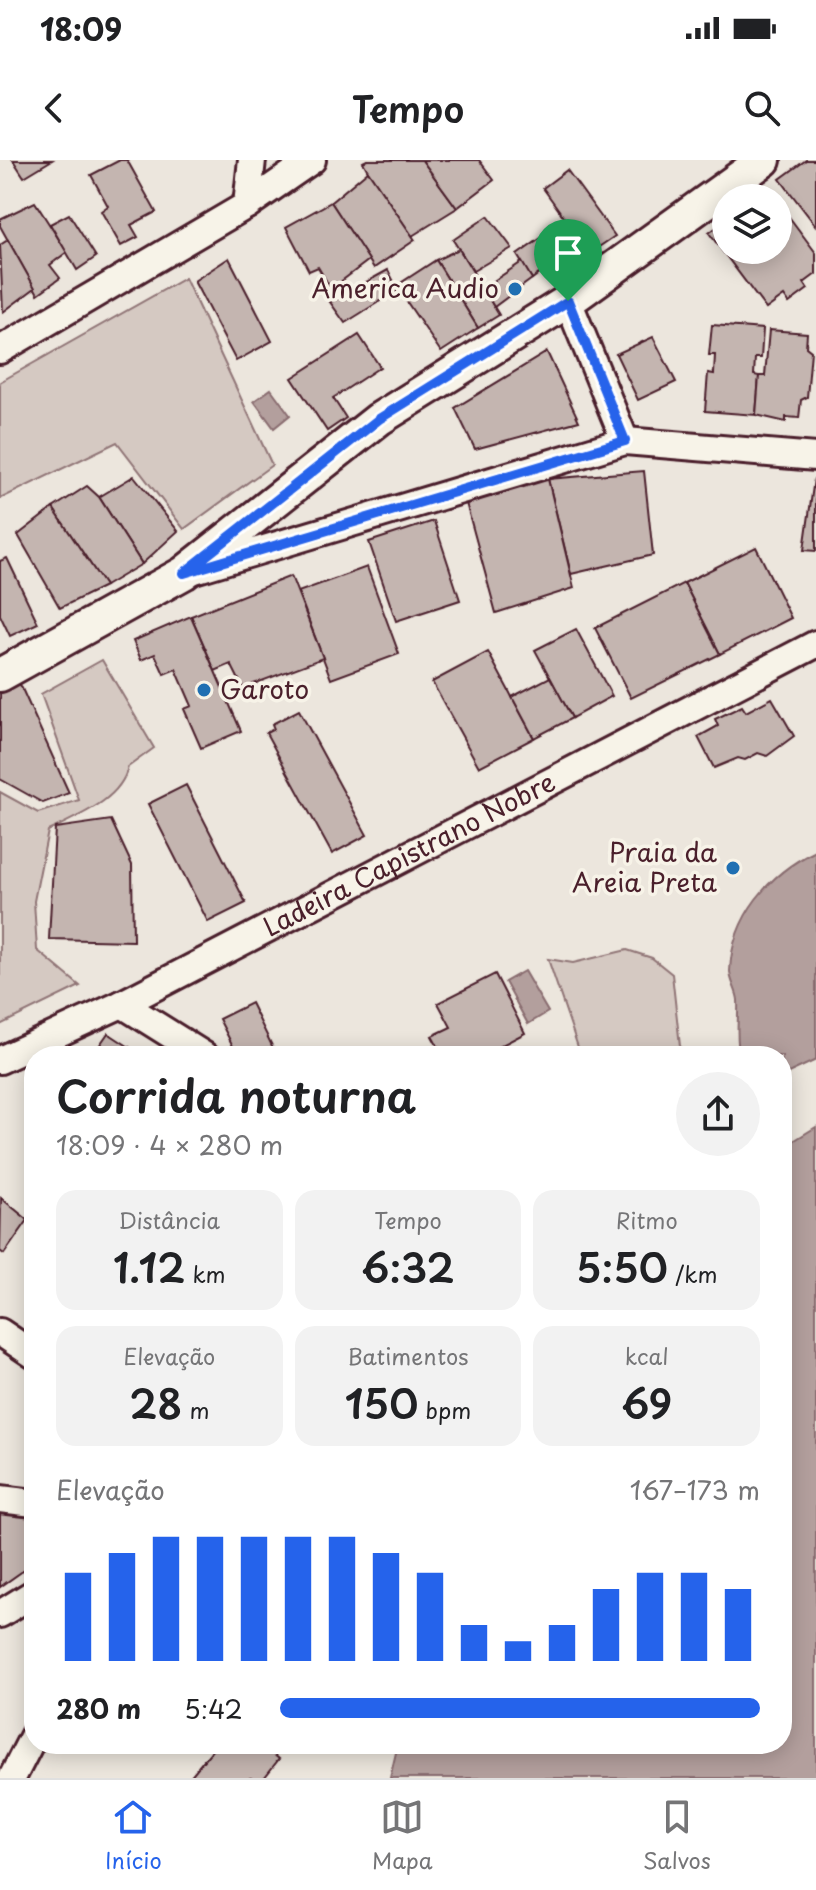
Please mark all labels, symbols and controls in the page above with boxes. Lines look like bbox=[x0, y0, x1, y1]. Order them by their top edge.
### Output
text: 18:09 bbox=[40, 6, 122, 51]
text: Tempo bbox=[352, 81, 464, 135]
icon: back bbox=[32, 86, 76, 130]
icon: search bbox=[740, 86, 784, 130]
map controls bbox=[712, 184, 792, 264]
button: layers bbox=[712, 184, 792, 264]
pin bbox=[534, 219, 602, 301]
icon: arrive bbox=[546, 231, 590, 275]
place label: America Audio bbox=[311, 268, 499, 307]
marker: America Audio bbox=[506, 280, 524, 298]
place label: Garoto bbox=[220, 669, 309, 708]
marker: Garoto bbox=[195, 681, 213, 699]
street label: Ladeira Capistrano Nobre bbox=[256, 762, 562, 946]
place label: Praia da Areia Preta bbox=[572, 832, 718, 901]
marker: Praia da Areia Preta bbox=[724, 859, 742, 877]
text: Corrida noturna bbox=[56, 1062, 416, 1128]
button: share bbox=[676, 1072, 760, 1156]
text: 18:09 · 4 × 280 m bbox=[56, 1125, 283, 1164]
text: Distância bbox=[119, 1203, 220, 1236]
text: Tempo bbox=[374, 1203, 442, 1236]
text: Ritmo bbox=[616, 1203, 678, 1236]
text: 1.12 bbox=[113, 1236, 185, 1297]
text: 6:32 bbox=[361, 1236, 455, 1297]
text: 5:50 bbox=[576, 1236, 668, 1297]
text: km bbox=[185, 1257, 226, 1290]
text: /km bbox=[668, 1257, 717, 1290]
text: Elevação bbox=[123, 1339, 215, 1372]
text: Batimentos bbox=[348, 1339, 468, 1372]
text: kcal bbox=[625, 1339, 669, 1372]
text: 28 bbox=[129, 1372, 182, 1433]
text: 150 bbox=[345, 1372, 418, 1433]
text: 69 bbox=[621, 1372, 672, 1433]
text: m bbox=[182, 1393, 210, 1426]
text: bpm bbox=[418, 1393, 471, 1426]
text: Elevação bbox=[56, 1470, 165, 1509]
text: 167–173 m bbox=[630, 1470, 760, 1509]
text: 280 m bbox=[56, 1689, 141, 1728]
text: 5:42 bbox=[184, 1689, 243, 1728]
tab: Início bbox=[105, 1795, 162, 1876]
tab: Mapa bbox=[372, 1795, 433, 1876]
tab: Salvos bbox=[643, 1795, 711, 1876]

